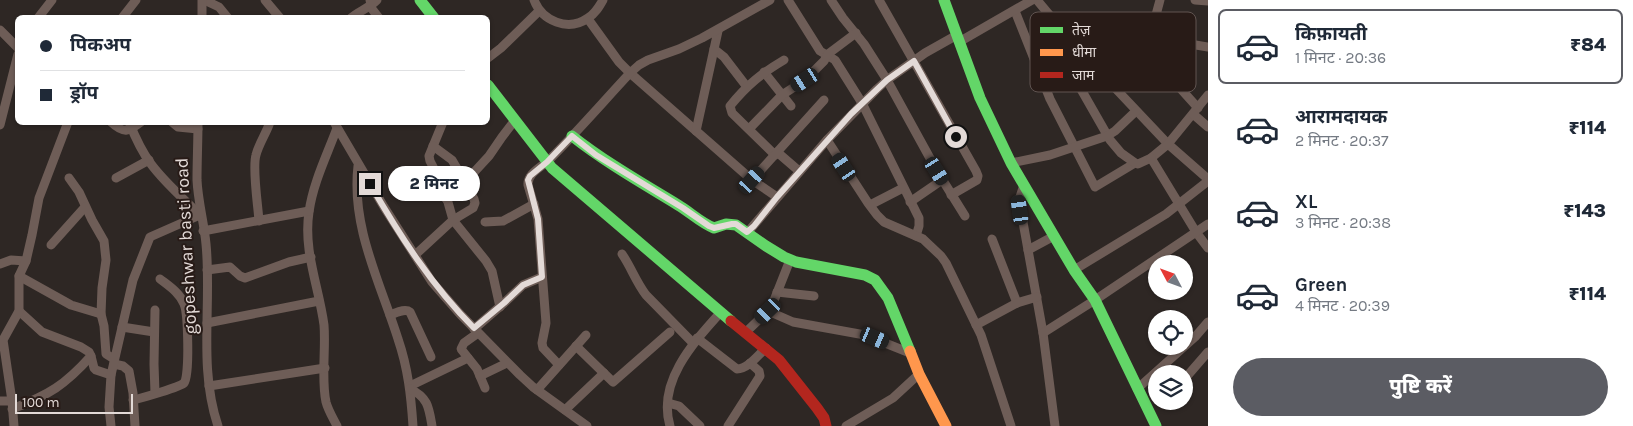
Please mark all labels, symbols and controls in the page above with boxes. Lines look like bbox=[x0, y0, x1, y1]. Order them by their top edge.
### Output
legend bbox=[1030, 12, 1196, 92]
text: तेज़ bbox=[1072, 21, 1091, 39]
text: किफ़ायती bbox=[1295, 23, 1367, 45]
icon: car bbox=[1235, 24, 1280, 69]
text: पिकअप bbox=[70, 34, 131, 56]
text: ₹84 bbox=[1570, 34, 1606, 56]
text: धीमा bbox=[1072, 44, 1097, 61]
text: 1 मिनट · 20:36 bbox=[1295, 48, 1386, 67]
car bbox=[788, 66, 821, 94]
text: जाम bbox=[1072, 67, 1095, 84]
text: ड्रॉप bbox=[70, 82, 98, 104]
text: आरामदायक bbox=[1295, 106, 1387, 128]
icon: car bbox=[1235, 107, 1280, 152]
text: ₹114 bbox=[1568, 117, 1606, 139]
route start bbox=[945, 126, 967, 148]
text: 2 मिनट · 20:37 bbox=[1295, 131, 1389, 150]
car bbox=[829, 150, 858, 184]
car bbox=[922, 154, 951, 188]
street label: gopeshwar basti road bbox=[170, 157, 202, 335]
car bbox=[736, 164, 767, 196]
callout: 2 मिनट bbox=[388, 166, 480, 202]
route end bbox=[359, 173, 381, 195]
text: 2 मिनट bbox=[410, 174, 458, 193]
icon: car bbox=[1235, 190, 1280, 235]
text: XL bbox=[1295, 191, 1317, 213]
car bbox=[1010, 194, 1029, 226]
text: ₹143 bbox=[1563, 200, 1606, 222]
text: 3 मिनट · 20:38 bbox=[1295, 213, 1391, 232]
north arrow bbox=[1148, 255, 1192, 300]
map controls bbox=[1148, 255, 1193, 410]
icon: car bbox=[1235, 273, 1280, 318]
text: Green bbox=[1295, 274, 1347, 296]
text: ₹114 bbox=[1568, 283, 1606, 305]
car bbox=[751, 295, 784, 327]
text: 4 मिनट · 20:39 bbox=[1295, 296, 1390, 315]
button: locate bbox=[1148, 310, 1193, 355]
car bbox=[858, 325, 891, 351]
button: पुष्टि करें bbox=[1233, 358, 1608, 416]
button: layers bbox=[1148, 365, 1193, 410]
scale bar bbox=[15, 391, 132, 414]
text: 100 m bbox=[22, 394, 60, 411]

